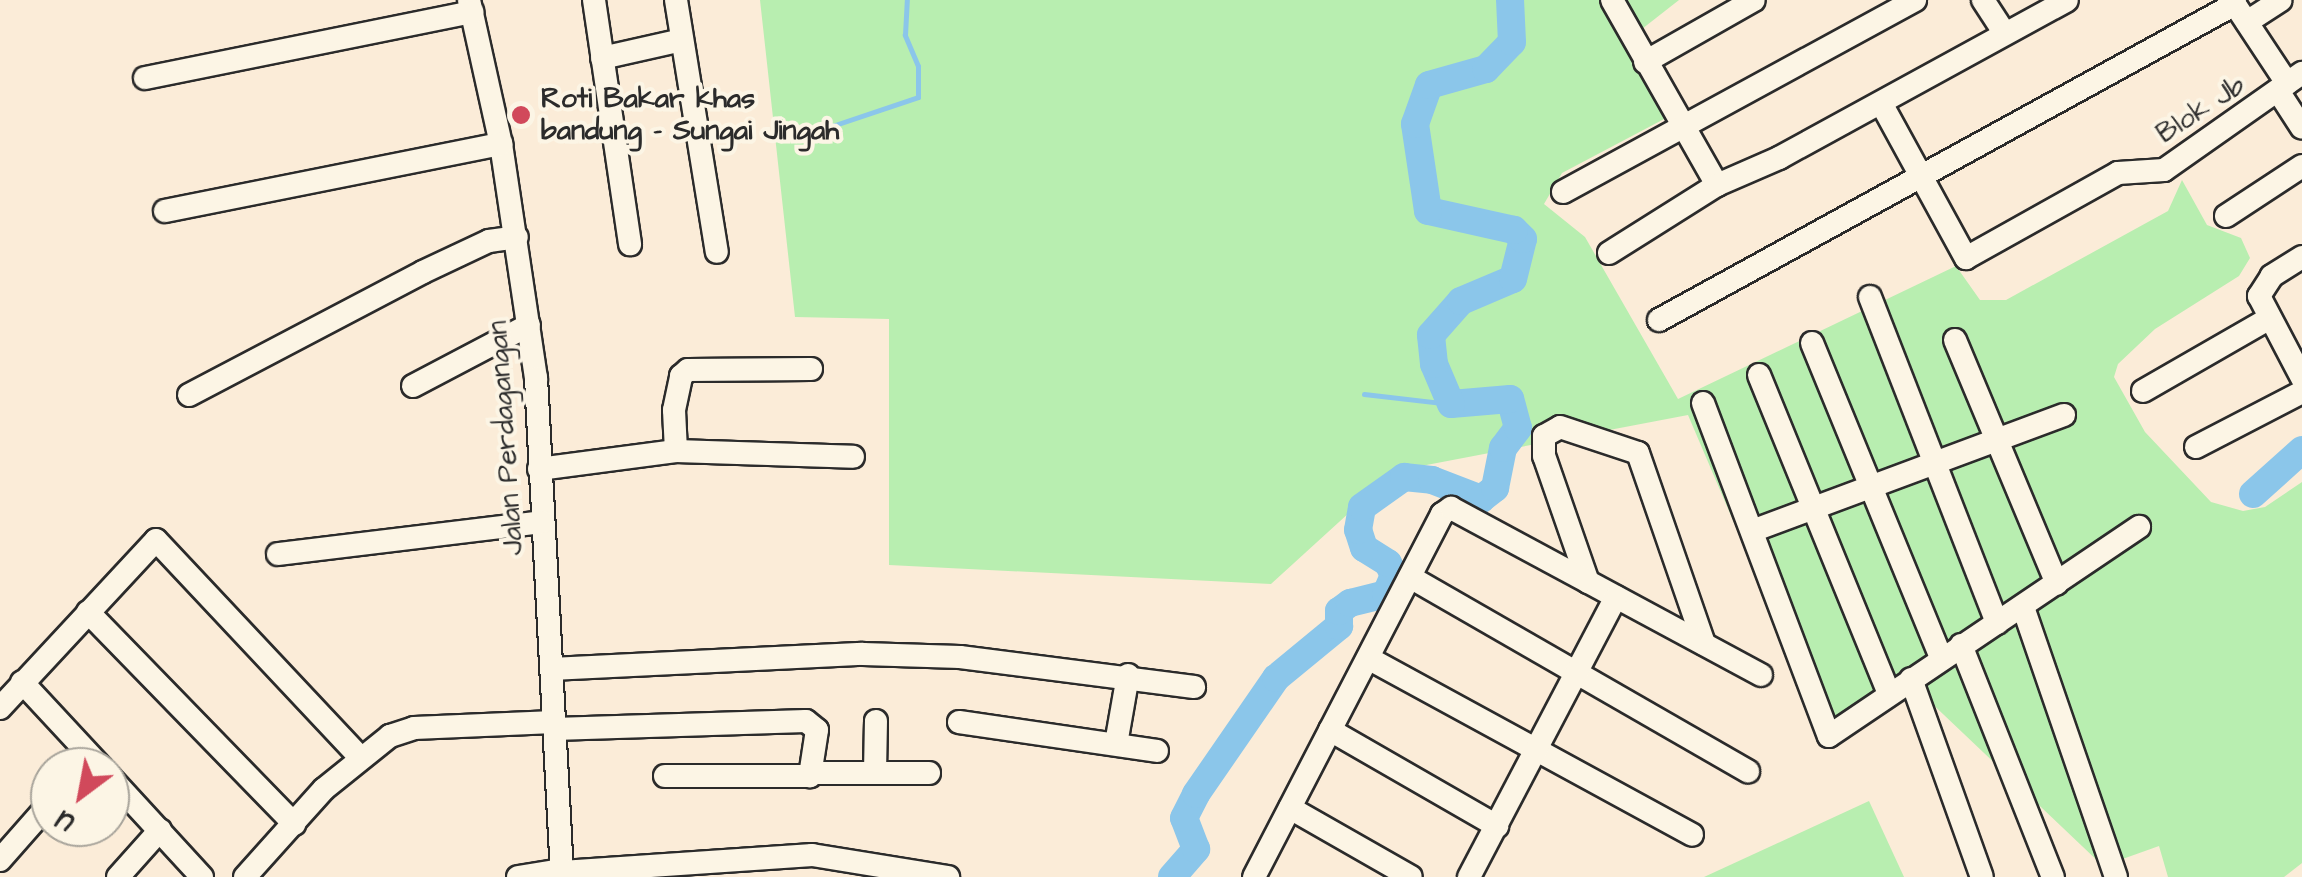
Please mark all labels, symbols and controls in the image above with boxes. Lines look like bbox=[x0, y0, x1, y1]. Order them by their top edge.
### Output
street label: Blok Jb bbox=[2150, 69, 2252, 151]
place label: Roti Bakar khas bandung - Sungai Jingah bbox=[541, 82, 839, 148]
marker: Roti Bakar khas bandung - Sungai Jingah bbox=[510, 104, 532, 126]
street label: Jalan Perdagangan bbox=[481, 319, 531, 557]
north arrow bbox=[30, 747, 130, 847]
text: U bbox=[48, 800, 82, 842]

